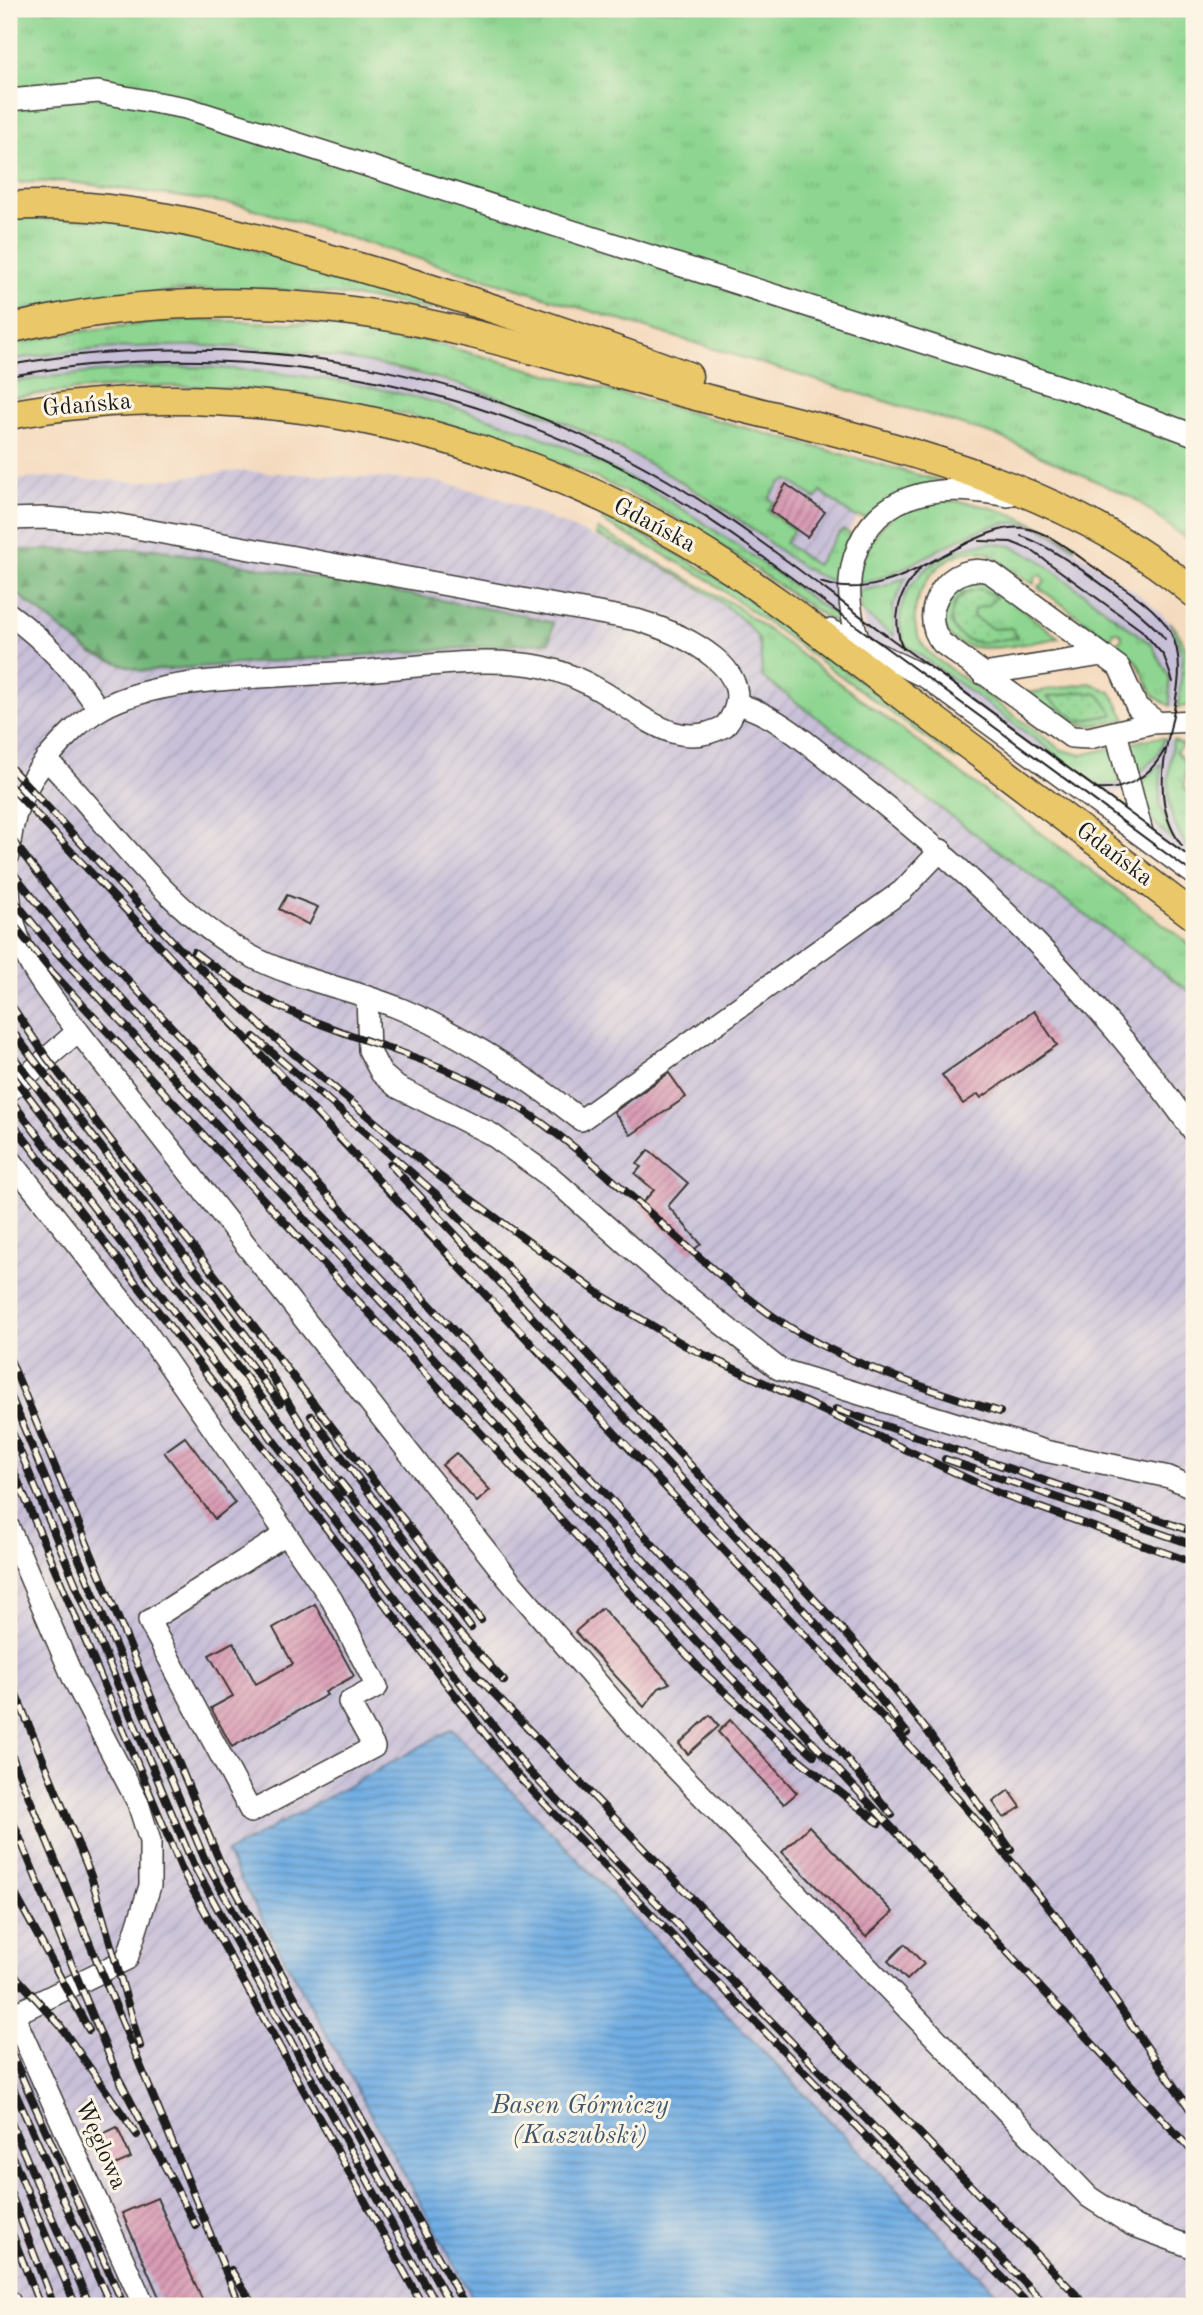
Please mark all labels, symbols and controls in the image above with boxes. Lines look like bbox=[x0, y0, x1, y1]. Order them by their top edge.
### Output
street label: Gdańska bbox=[41, 390, 133, 422]
street label: Gdańska bbox=[609, 494, 699, 558]
street label: Gdańska bbox=[1071, 819, 1157, 892]
water label: Basen Górniczy (Kaszubski) bbox=[490, 2093, 669, 2149]
street label: Węglowa bbox=[70, 2097, 130, 2193]

